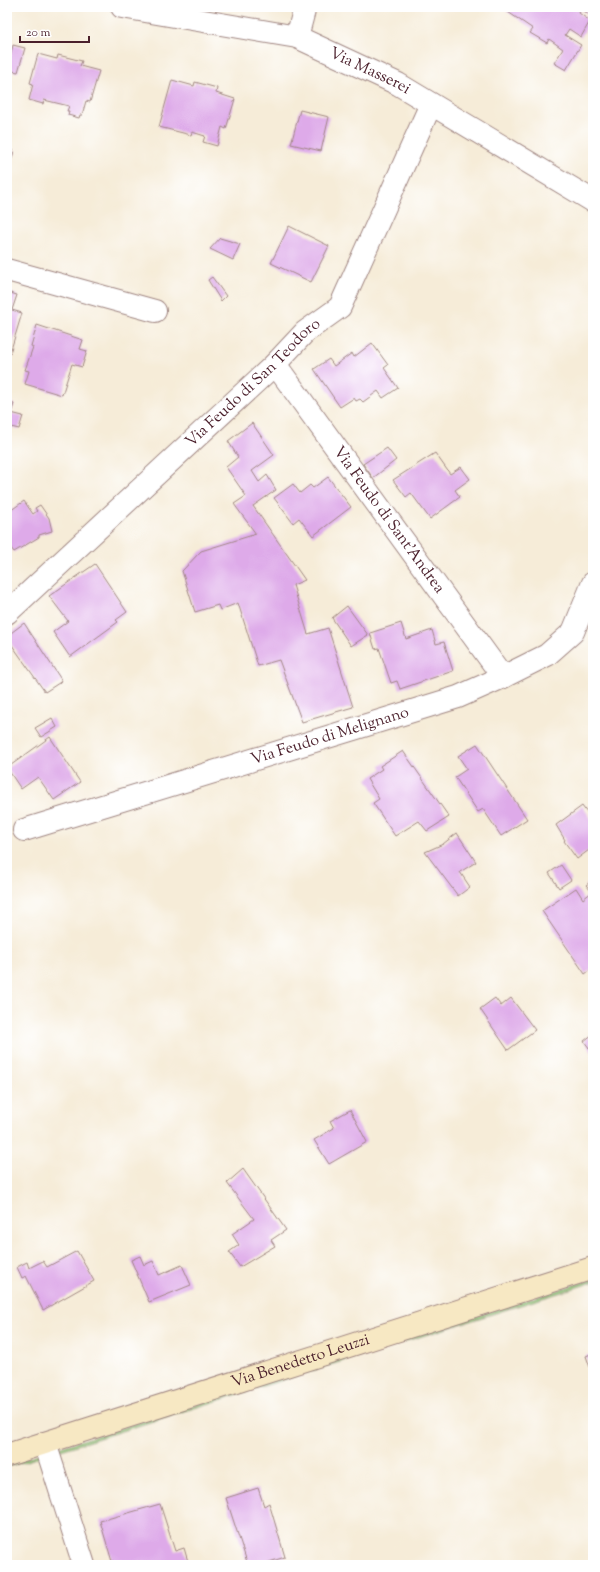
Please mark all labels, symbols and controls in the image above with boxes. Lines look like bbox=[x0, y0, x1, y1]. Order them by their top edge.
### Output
scale bar bbox=[20, 18, 89, 44]
text: 20 m bbox=[26, 24, 51, 42]
street label: Via Masserei bbox=[325, 42, 415, 101]
street label: Via Feudo di San Teodoro bbox=[180, 313, 326, 453]
street label: Via Feudo di Sant'Andrea bbox=[327, 442, 450, 599]
street label: Via Feudo di Melignano bbox=[248, 701, 412, 771]
street label: Via Benedetto Leuzzi bbox=[228, 1328, 373, 1394]

